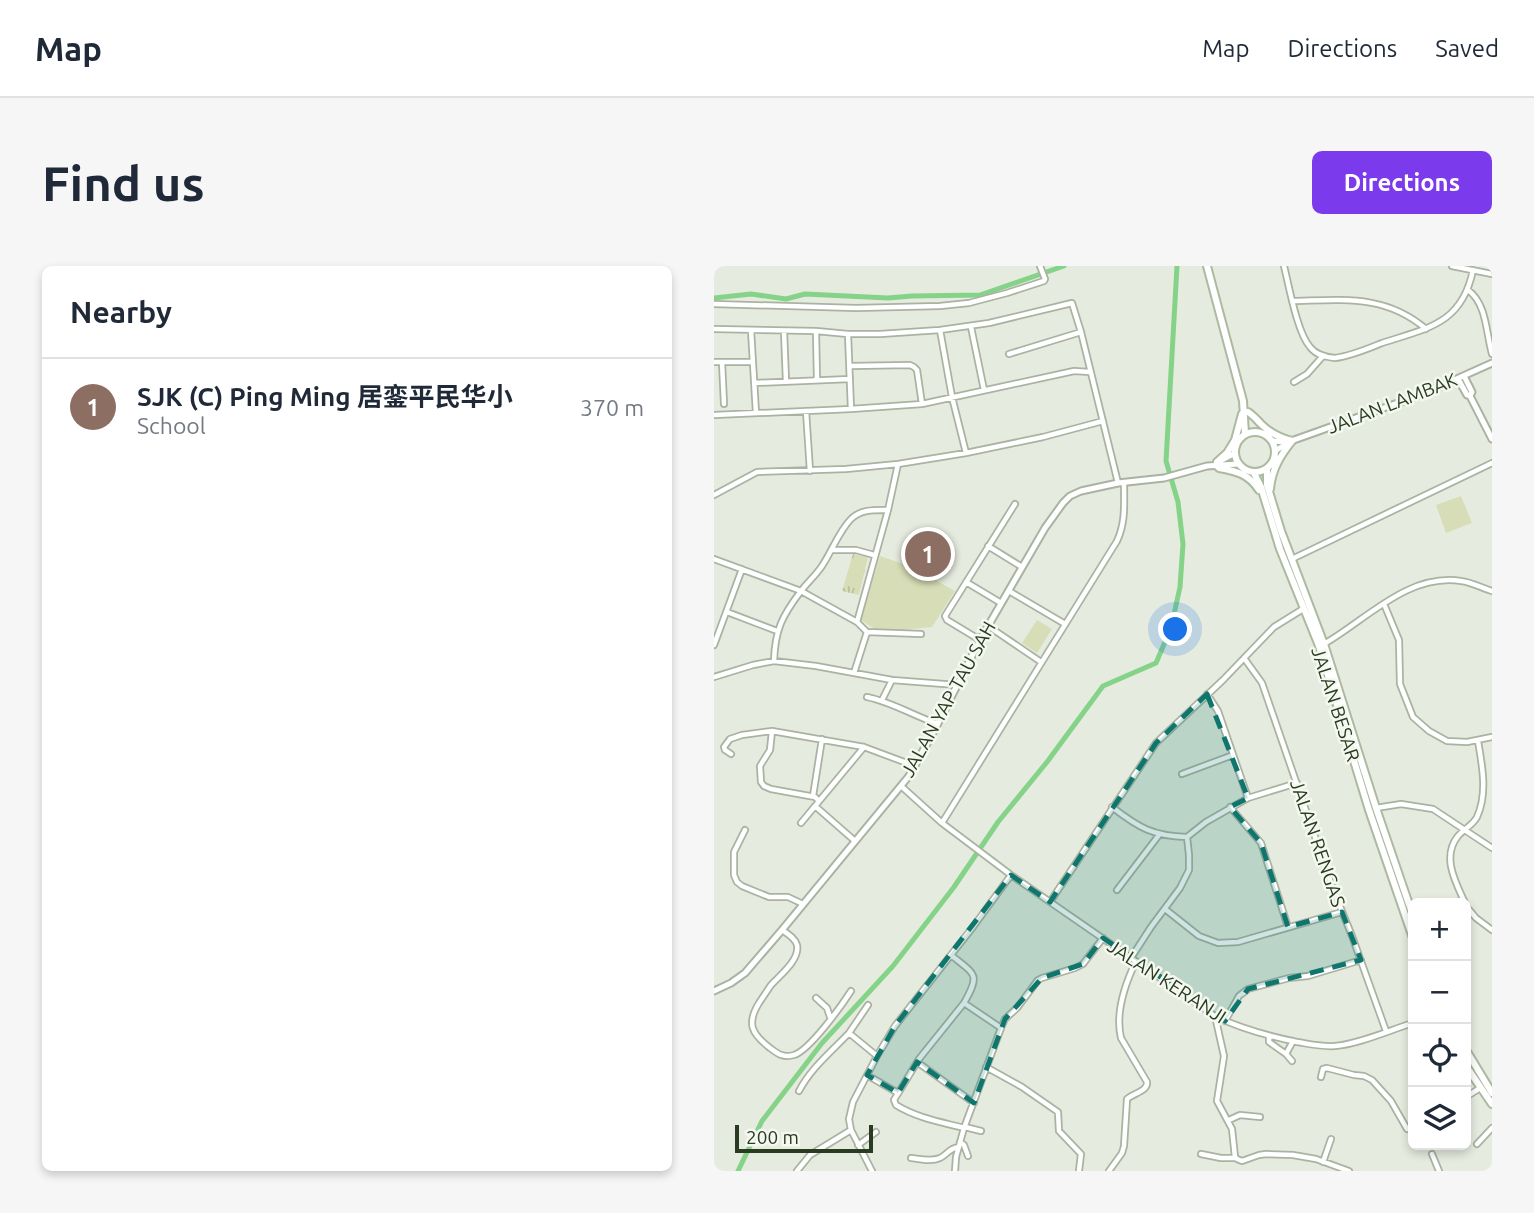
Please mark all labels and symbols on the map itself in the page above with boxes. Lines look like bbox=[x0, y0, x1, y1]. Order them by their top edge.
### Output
street label: JALAN LAMBAK bbox=[1324, 368, 1460, 438]
pin: 1 bbox=[905, 528, 951, 580]
your location bbox=[1158, 612, 1192, 646]
street label: JALAN YAP TAU SAH bbox=[896, 617, 1000, 781]
street label: JALAN BESAR bbox=[1307, 644, 1365, 764]
street label: JALAN RENGAS bbox=[1286, 776, 1350, 910]
street label: JALAN KERANJI bbox=[1104, 934, 1230, 1028]
scale bar bbox=[735, 1122, 873, 1154]

